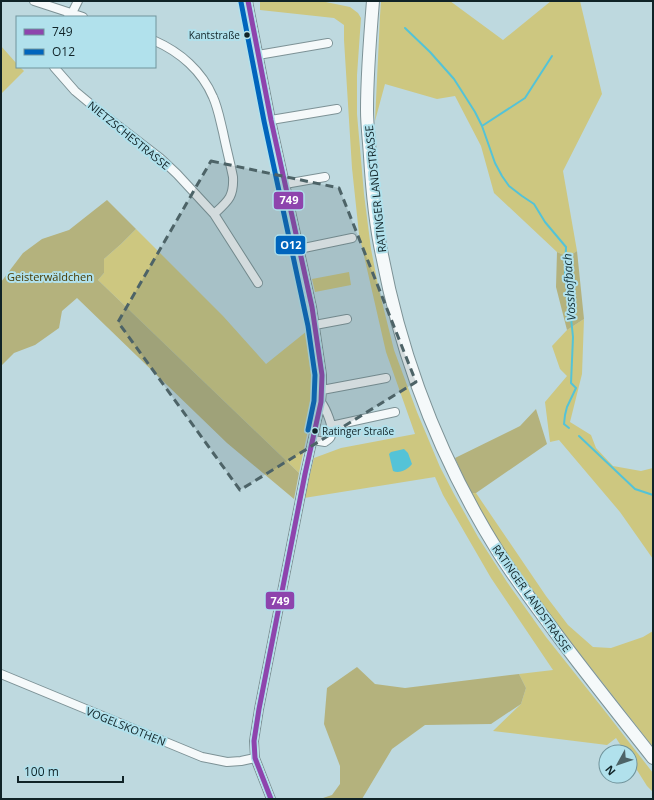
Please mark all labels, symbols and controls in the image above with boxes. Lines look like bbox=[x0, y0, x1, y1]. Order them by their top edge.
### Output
legend bbox=[16, 16, 156, 68]
text: 749 bbox=[52, 23, 73, 40]
place label: Kantstraße bbox=[189, 28, 240, 42]
marker: Kantstraße bbox=[242, 30, 252, 40]
text: O12 bbox=[52, 43, 75, 60]
street label: NIETZSCHESTRASSE bbox=[85, 97, 173, 173]
street label: RATINGER LANDSTRASSE bbox=[361, 125, 389, 253]
line badge: 749 bbox=[273, 191, 304, 210]
text: 749 bbox=[280, 192, 298, 207]
line badge: O12 bbox=[275, 235, 306, 255]
text: O12 bbox=[280, 237, 302, 252]
water label: Vosshofbach bbox=[558, 253, 580, 321]
park label: Geisterwäldchen bbox=[7, 269, 93, 284]
place label: Ratinger Straße bbox=[322, 424, 395, 438]
marker: Ratinger Straße bbox=[310, 426, 320, 436]
street label: RATINGER LANDSTRASSE bbox=[489, 541, 575, 655]
line badge: 749 bbox=[265, 591, 295, 610]
text: 749 bbox=[271, 593, 289, 608]
street label: VOGELSKOTHEN bbox=[84, 703, 168, 749]
north arrow bbox=[598, 744, 638, 784]
scale bar bbox=[18, 758, 123, 784]
text: N bbox=[601, 762, 619, 779]
text: 100 m bbox=[24, 763, 59, 780]

